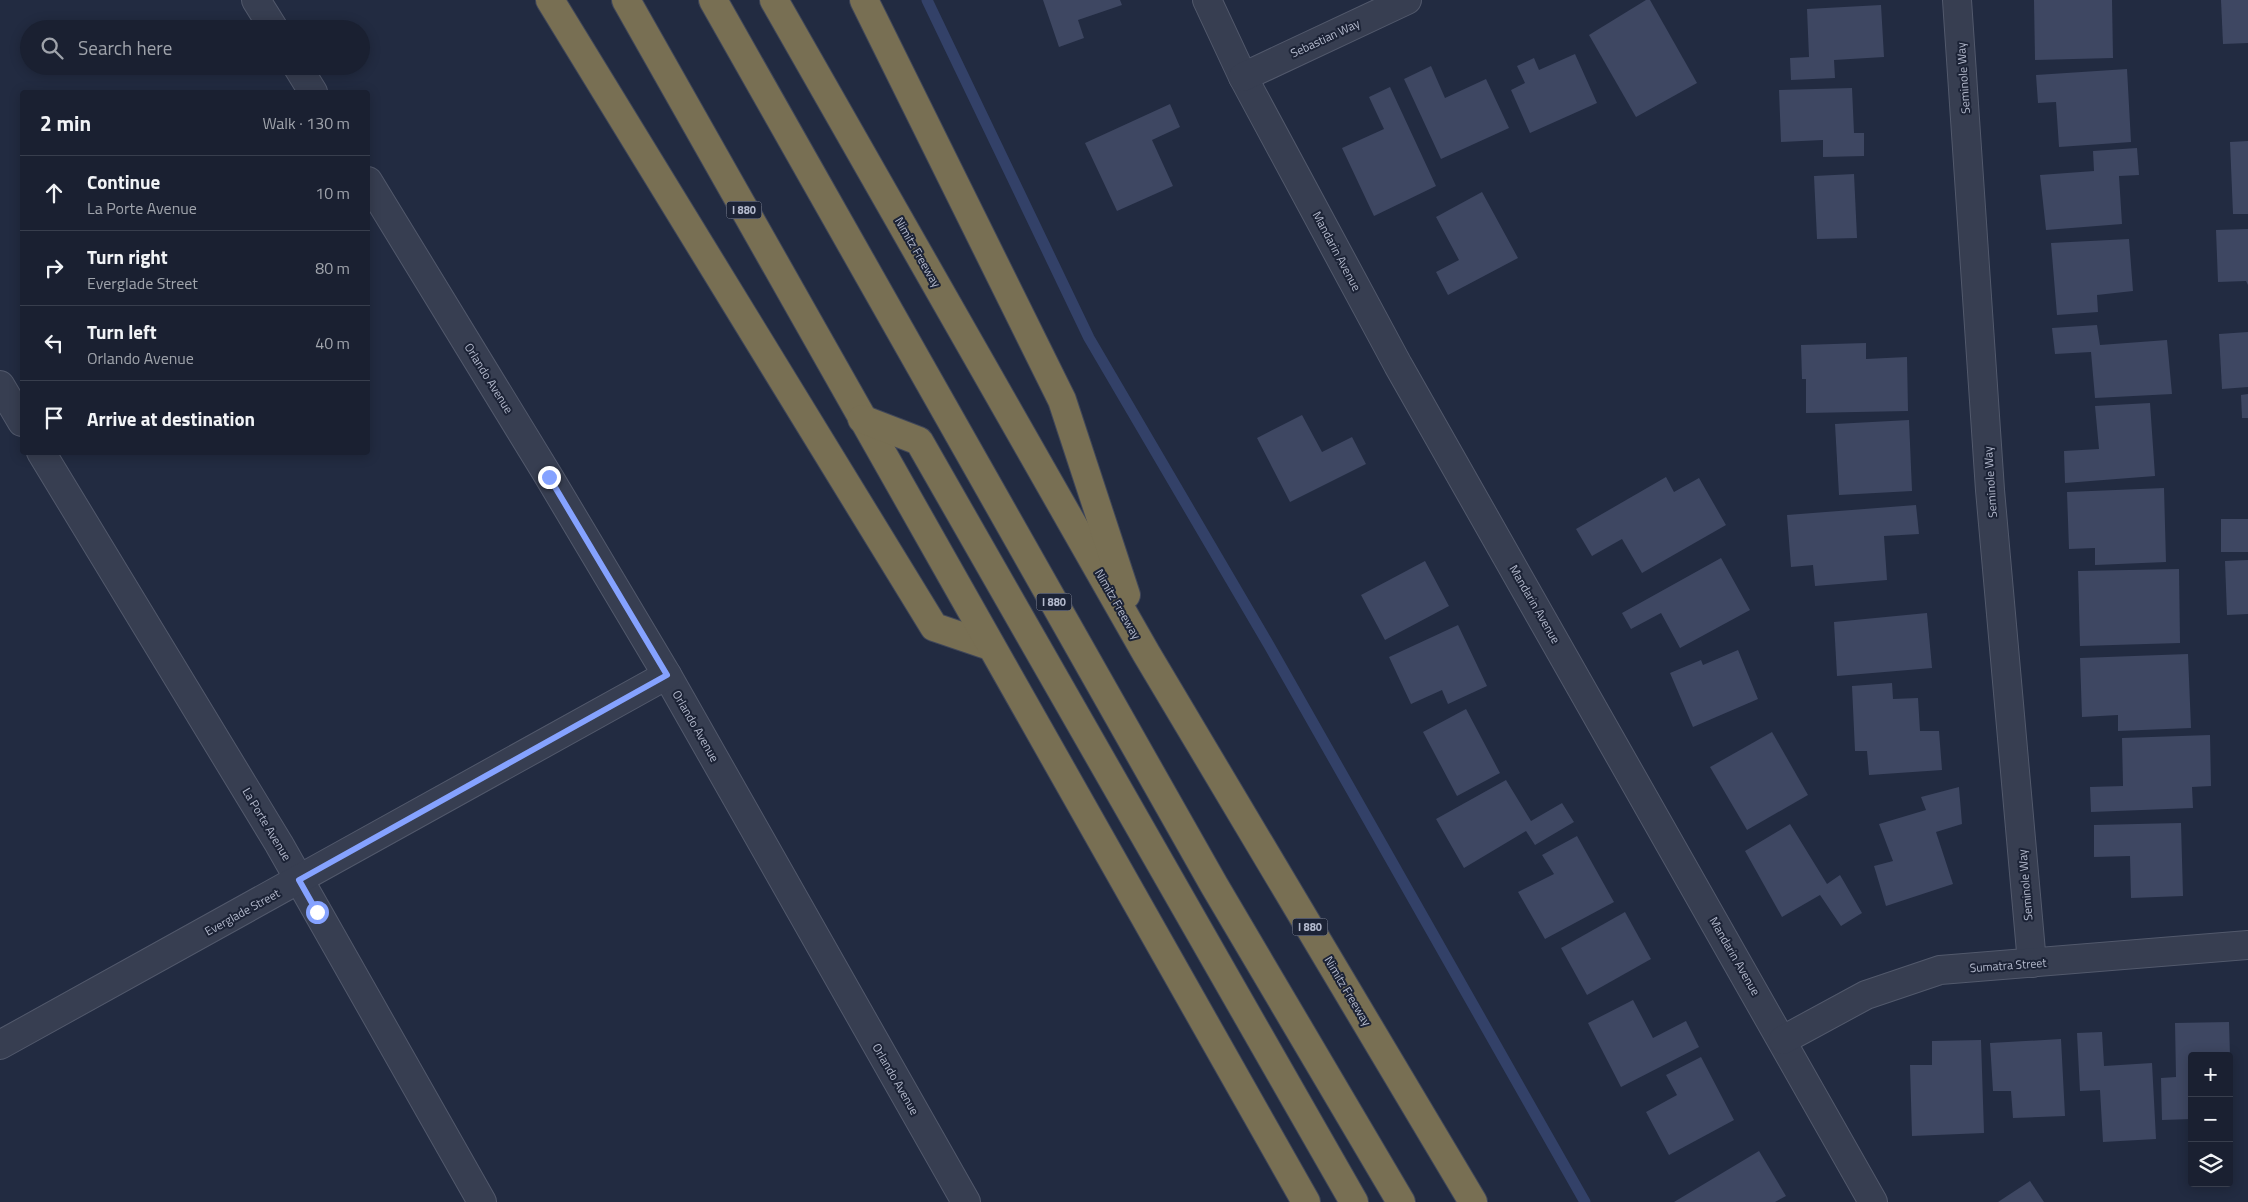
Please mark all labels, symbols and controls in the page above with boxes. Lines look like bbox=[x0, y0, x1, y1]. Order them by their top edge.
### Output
street label: Sebastian Way bbox=[1287, 14, 1363, 62]
search box bbox=[20, 20, 370, 75]
text: Search here bbox=[78, 33, 172, 62]
icon: search bbox=[38, 34, 66, 62]
street label: Seminole Way bbox=[1951, 41, 1975, 114]
text: 2 min bbox=[40, 107, 91, 139]
text: Walk · 130 m bbox=[262, 111, 350, 135]
text: Continue bbox=[87, 167, 160, 196]
icon: ahead bbox=[40, 179, 68, 207]
text: 10 m bbox=[315, 181, 350, 205]
text: La Porte Avenue bbox=[87, 196, 197, 220]
road number: I 880 bbox=[726, 202, 762, 218]
street label: Mandarin Avenue bbox=[1308, 208, 1366, 294]
street label: Nimitz Freeway bbox=[890, 213, 946, 291]
text: Turn right bbox=[87, 242, 168, 271]
icon: right bbox=[40, 254, 68, 282]
text: 80 m bbox=[315, 256, 350, 280]
text: Everglade Street bbox=[87, 271, 198, 295]
text: Turn left bbox=[87, 317, 157, 346]
icon: left bbox=[40, 329, 68, 357]
text: 40 m bbox=[315, 331, 350, 355]
street label: Orlando Avenue bbox=[460, 339, 518, 417]
text: Orlando Avenue bbox=[87, 346, 194, 370]
icon: arrive bbox=[40, 404, 68, 432]
text: Arrive at destination bbox=[87, 404, 255, 433]
street label: Seminole Way bbox=[1978, 445, 2002, 518]
route end bbox=[538, 466, 561, 489]
street label: Mandarin Avenue bbox=[1505, 561, 1565, 647]
street label: Nimitz Freeway bbox=[1090, 565, 1146, 643]
road number: I 880 bbox=[1036, 594, 1072, 610]
street label: Orlando Avenue bbox=[668, 687, 724, 765]
street label: La Porte Avenue bbox=[238, 784, 296, 864]
street label: Seminole Way bbox=[2012, 848, 2038, 922]
street label: Everglade Street bbox=[201, 883, 284, 940]
route start bbox=[306, 901, 329, 924]
street label: Mandarin Avenue bbox=[1705, 913, 1765, 999]
road number: I 880 bbox=[1292, 919, 1328, 936]
street label: Nimitz Freeway bbox=[1320, 952, 1377, 1030]
street label: Sumatra Street bbox=[1969, 953, 2048, 977]
street label: Orlando Avenue bbox=[868, 1040, 924, 1118]
map controls bbox=[2188, 1052, 2233, 1187]
button: + bbox=[2188, 1052, 2233, 1097]
button: − bbox=[2188, 1097, 2233, 1142]
button: layers bbox=[2188, 1142, 2233, 1187]

